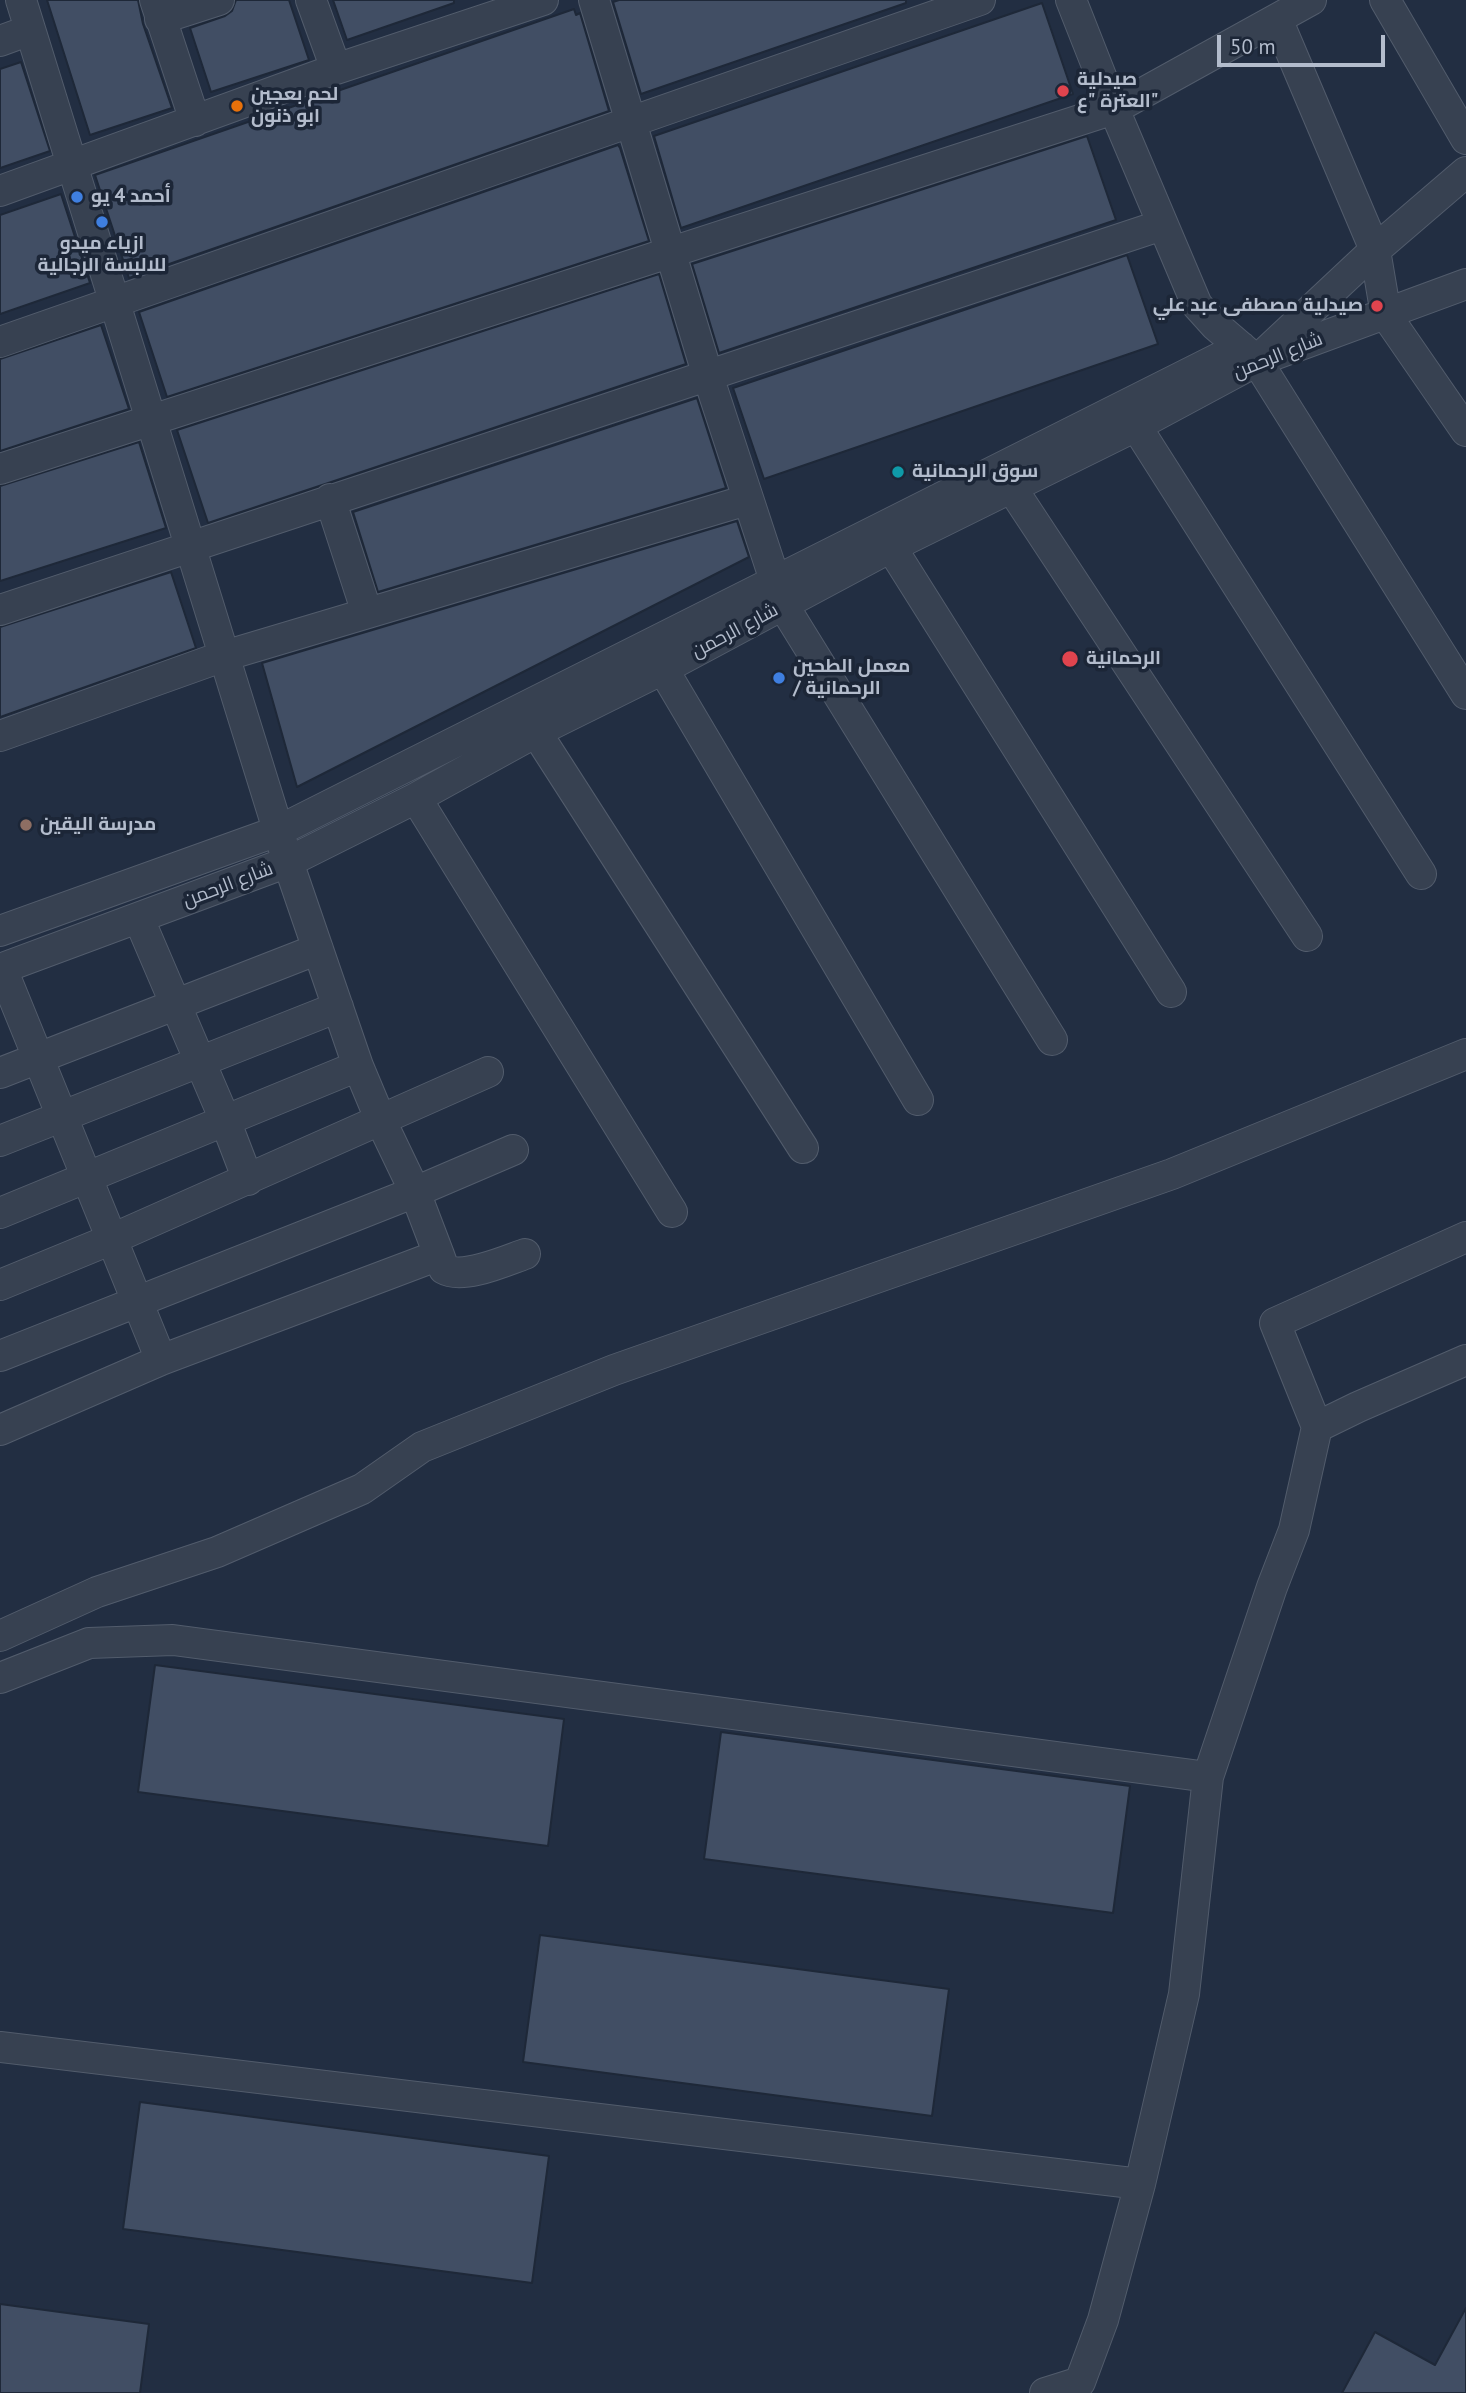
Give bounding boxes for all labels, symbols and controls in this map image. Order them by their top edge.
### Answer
scale bar [1221,21,1389,65]
text: 50 m [1230,33,1276,60]
place label: صيدلية العترة "ع" [1077,69,1158,113]
marker: صيدلية العترة "ع" [1055,83,1071,99]
place label: لحم بعجين ابو ذنون [251,84,338,128]
marker: لحم بعجين ابو ذنون [229,98,245,114]
place label: أحمد 4 يو [91,186,171,208]
marker: أحمد 4 يو [69,189,85,205]
marker: ازياء ميدو للالبسة الرجالية [94,214,110,230]
place label: ازياء ميدو للالبسة الرجالية [38,233,166,277]
place label: صيدلية مصطفى عبد علي [1153,295,1363,317]
marker: صيدلية مصطفى عبد علي [1369,298,1385,314]
street label: شارع الرحمن [1230,328,1326,384]
place label: سوق الرحمانية [912,461,1038,483]
marker: سوق الرحمانية [890,464,906,480]
street label: شارع الرحمن [688,599,782,663]
place label: الرحمانية [1086,648,1161,670]
marker: الرحمانية [1060,649,1080,669]
place label: معمل الطحين / الرحمانية [793,656,910,700]
marker: معمل الطحين / الرحمانية [771,670,787,686]
place label: مدرسة اليقين [40,814,156,836]
marker: مدرسة اليقين [18,817,34,833]
street label: شارع الرحمن [180,857,276,913]

